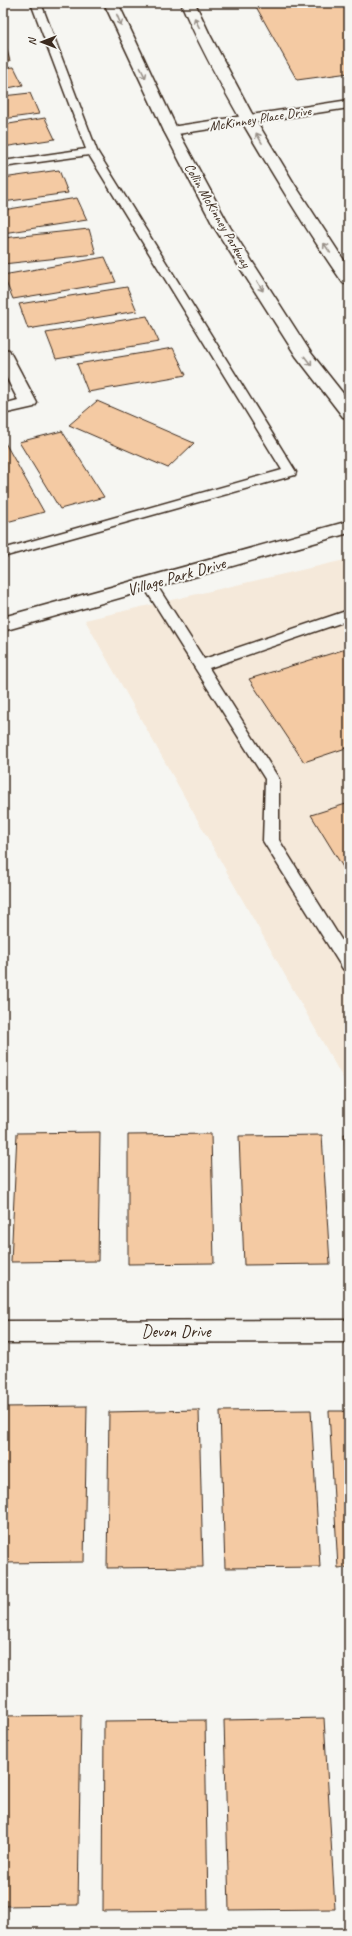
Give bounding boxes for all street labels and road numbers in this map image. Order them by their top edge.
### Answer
street label: McKinney Place Drive [208,102,314,135]
street label: Collin McKinney Parkway [181,160,255,272]
street label: Village Park Drive [125,552,229,601]
street label: Devon Drive [141,1321,212,1342]

